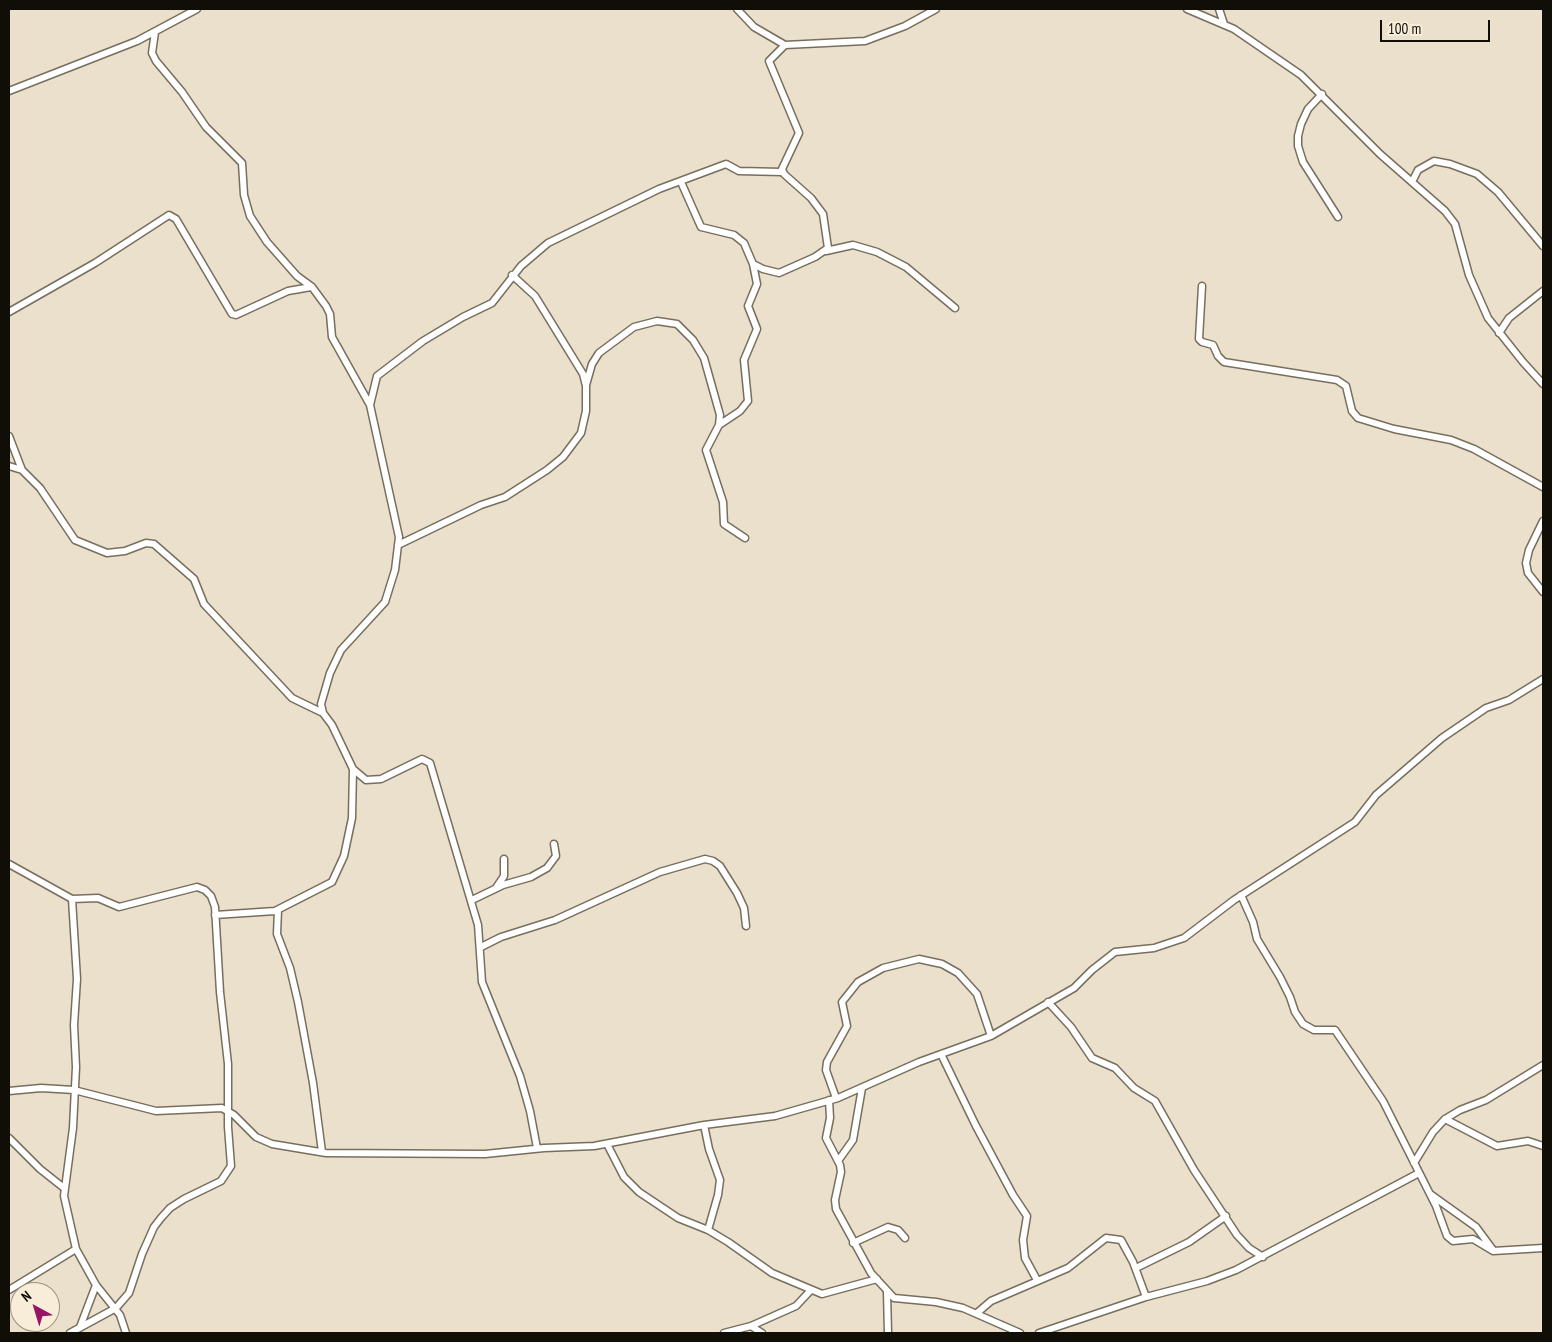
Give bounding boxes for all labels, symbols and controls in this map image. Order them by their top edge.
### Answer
scale bar [1382,10,1492,42]
text: 100 m [1388,19,1421,38]
north arrow [10,1282,60,1332]
text: N [18,1287,35,1305]

